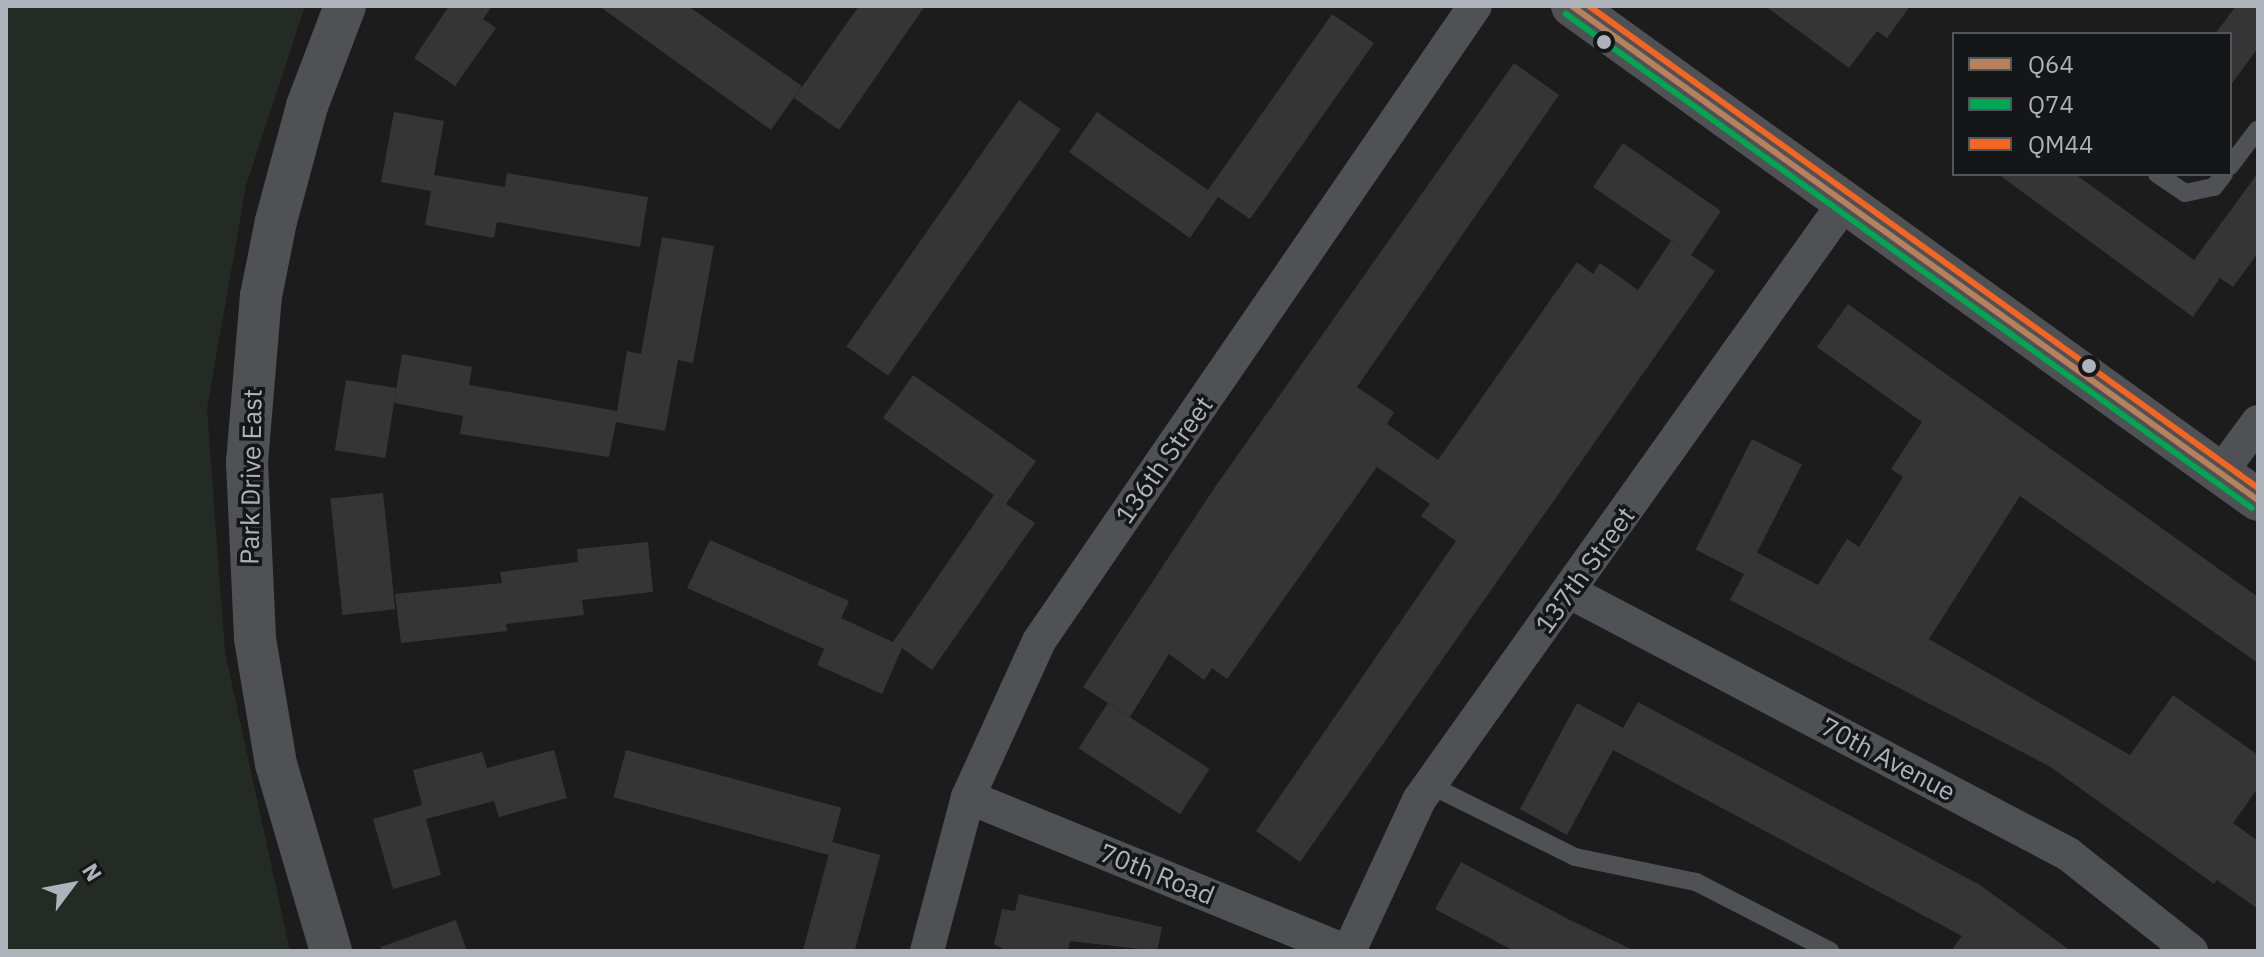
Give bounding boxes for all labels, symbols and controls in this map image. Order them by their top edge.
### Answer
legend [1952,32,2232,176]
unlabelled marker [1596,34,1612,50]
text: Q64 [2028,48,2074,80]
text: Q74 [2028,88,2074,120]
text: QM44 [2028,128,2093,160]
unlabelled marker [2081,358,2097,374]
street label: Park Drive East [234,389,268,565]
street label: 136th Street [1109,390,1219,530]
street label: 137th Street [1529,501,1641,639]
street label: 70th Avenue [1815,710,1961,808]
street label: 70th Road [1095,837,1219,911]
north arrow [32,845,112,925]
text: N [76,858,109,886]

